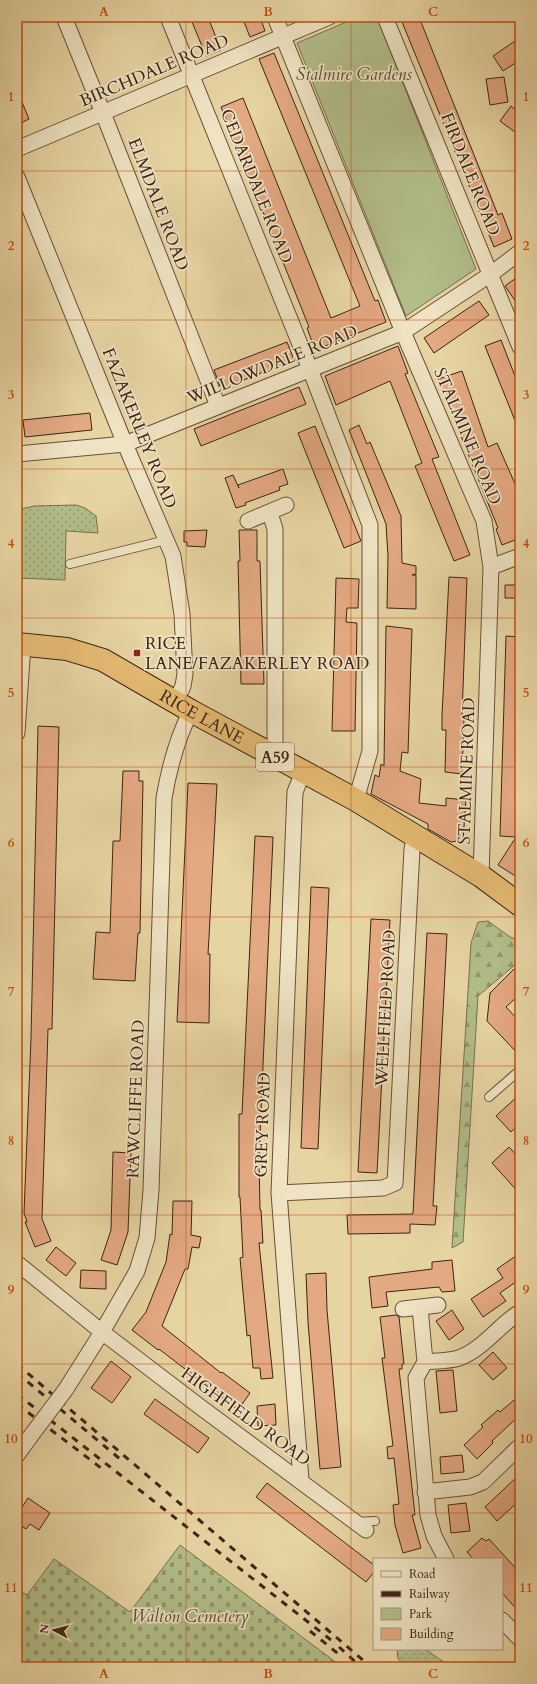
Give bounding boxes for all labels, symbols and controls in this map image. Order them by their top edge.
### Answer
text: A [99,3,109,21]
text: B [263,3,273,21]
text: C [428,3,438,21]
street label: BIRCHDALE ROAD [76,29,232,112]
park label: Stalmire Gardens [296,63,412,86]
text: 1 [8,88,14,106]
text: 1 [523,88,529,106]
street label: CEDARDALE ROAD [215,105,298,267]
street label: FIRDALE ROAD [435,109,506,239]
street label: ELMDALE ROAD [123,135,194,274]
text: 2 [8,237,15,255]
text: 2 [523,237,530,255]
street label: WILLOWDALE ROAD [182,320,361,410]
street label: FAZAKERLEY ROAD [97,344,182,512]
street label: STALMINE ROAD [428,364,507,509]
text: 3 [8,386,15,404]
text: 3 [523,386,530,404]
text: 4 [8,535,15,553]
text: 4 [523,535,530,553]
place label: RICE LANE/FAZAKERLEY ROAD [145,632,369,675]
marker: RICE LANE/FAZAKERLEY ROAD [132,648,142,658]
text: 5 [8,684,14,702]
street label: RICE LANE [155,684,248,750]
text: 5 [523,684,529,702]
street label: STALMINE ROAD [452,697,481,845]
road number: A59 [256,743,294,771]
text: 6 [8,834,15,852]
text: 6 [523,834,530,852]
street label: WELLFIELD ROAD [370,929,401,1088]
text: 7 [8,983,15,1001]
text: 7 [523,983,530,1001]
street label: RAWCLIFFE ROAD [121,1019,150,1179]
street label: GREY ROAD [249,1072,276,1178]
text: 8 [8,1132,14,1150]
text: 8 [523,1132,529,1150]
text: 9 [8,1281,15,1299]
text: 9 [523,1281,530,1299]
street label: HIGHFIELD ROAD [176,1362,315,1471]
text: 10 [4,1430,18,1448]
text: 10 [519,1430,533,1448]
legend [373,1558,503,1650]
text: Road [409,1566,436,1582]
text: 11 [4,1579,18,1597]
text: 11 [519,1579,533,1597]
text: Railway [409,1586,451,1602]
park label: Walton Cemetery [132,1605,249,1628]
text: Park [409,1606,433,1622]
north arrow [34,1610,74,1650]
text: N [37,1623,53,1634]
text: Building [409,1626,454,1642]
text: A [99,1665,109,1683]
text: B [263,1665,273,1683]
text: C [428,1665,438,1683]

